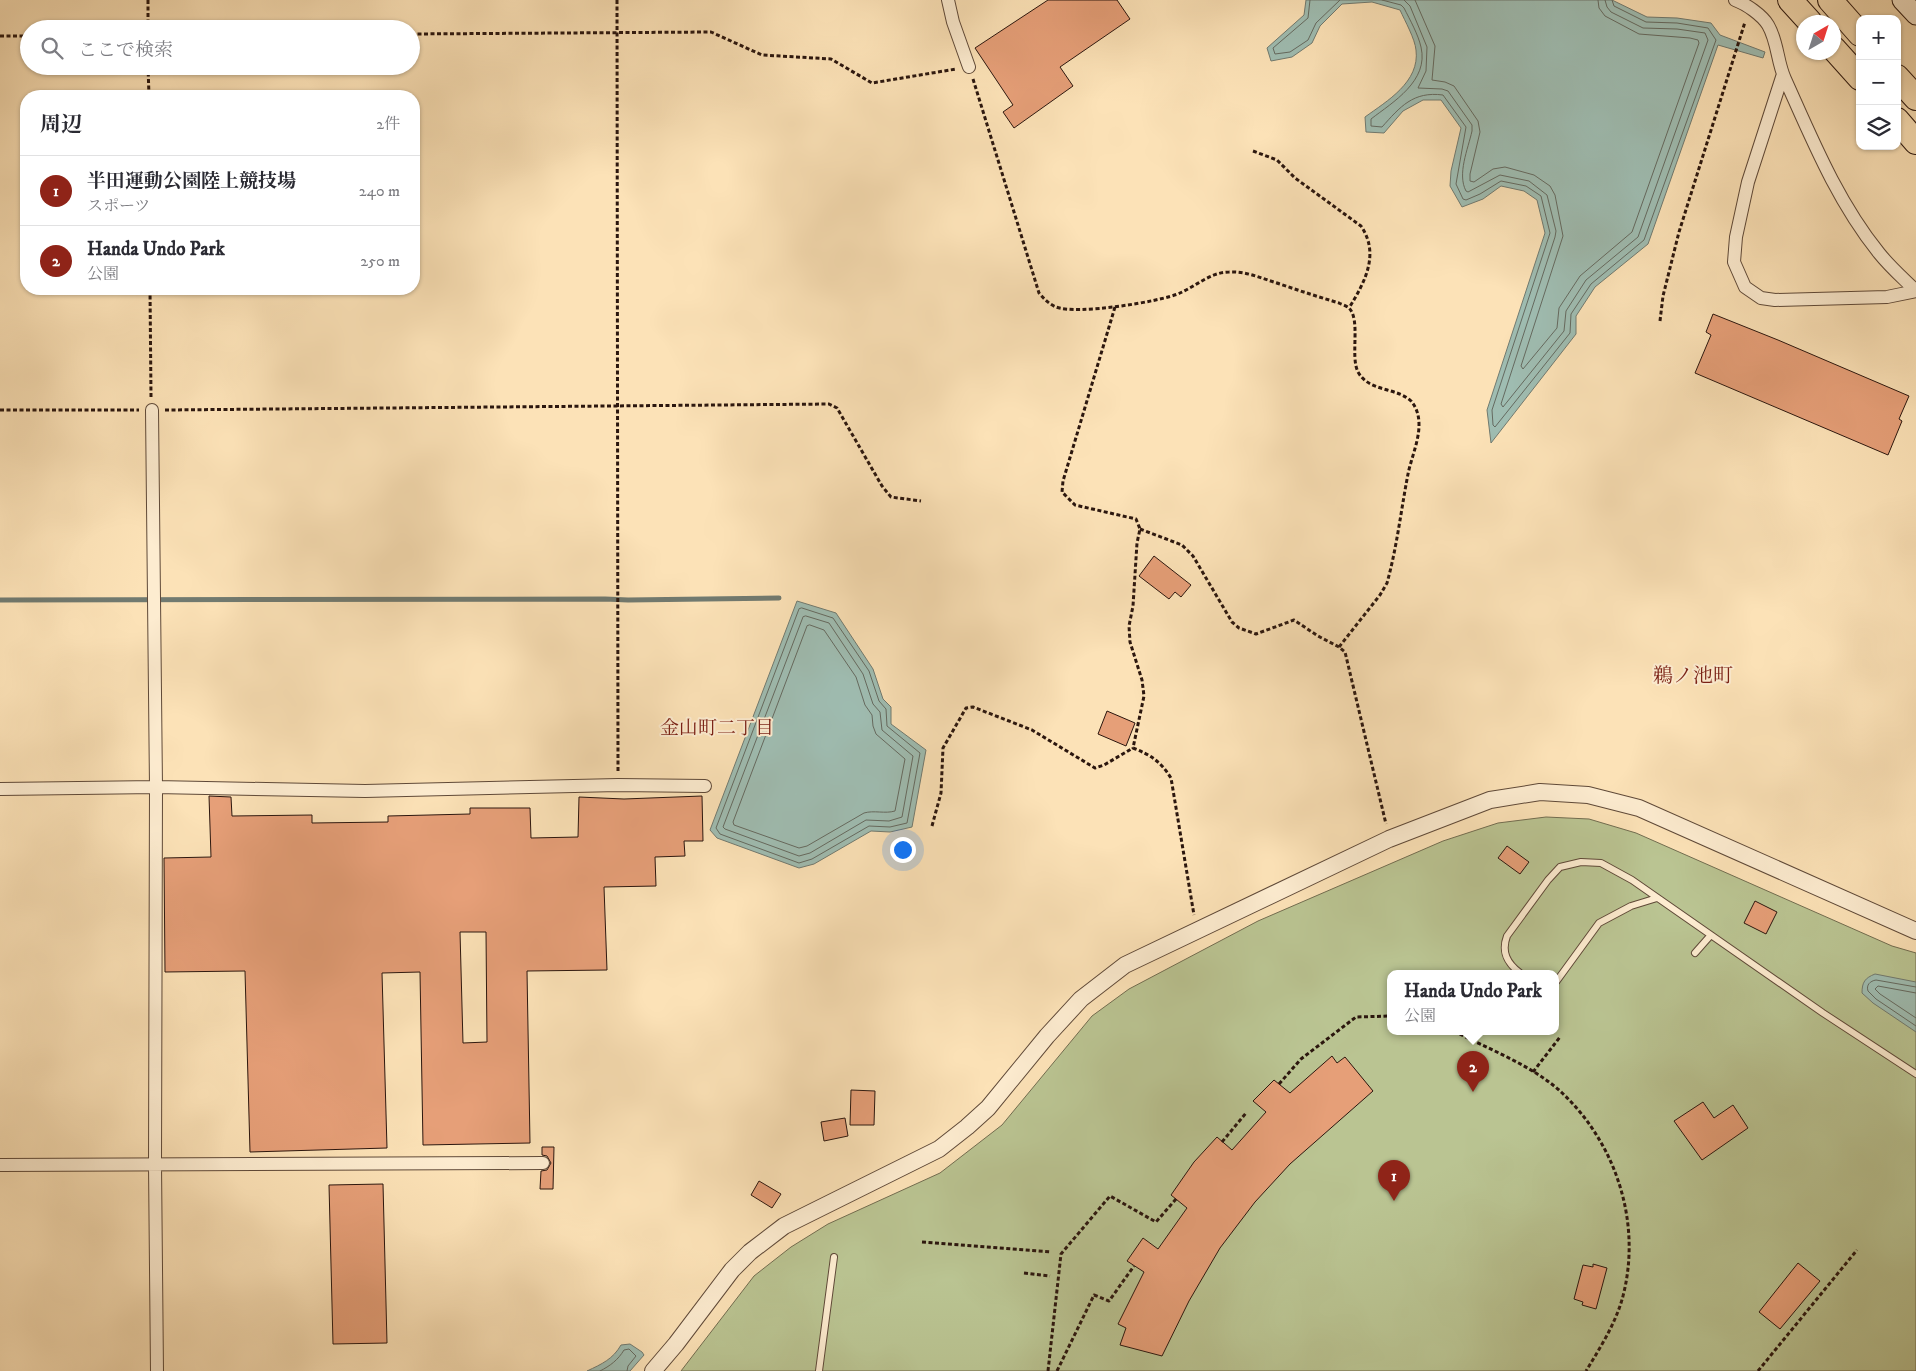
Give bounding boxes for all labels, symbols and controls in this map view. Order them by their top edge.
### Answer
north arrow [1796,15,1841,60]
map controls [1856,15,1901,150]
button: + [1856,15,1901,60]
search box [20,20,420,75]
icon: search [38,34,66,62]
text: ここで検索 [78,39,173,62]
button: − [1856,60,1901,105]
button: layers [1856,105,1901,150]
text: 周辺 [40,112,82,138]
text: 2件 [376,114,400,134]
text: 半田運動公園陸上競技場 [87,170,296,193]
text: 1 [53,181,59,201]
text: 240 m [359,181,400,201]
text: スポーツ [87,196,150,216]
text: Handa Undo Park [87,238,225,261]
text: 2 [52,251,60,271]
text: 250 m [360,251,400,271]
text: 公園 [87,264,119,284]
district label: 鵜ノ池町 [1653,664,1733,689]
district label: 金山町二丁目 [660,717,774,740]
your location [890,837,916,863]
popup [1387,970,1559,1035]
text: Handa Undo Park [1404,980,1542,1003]
text: 公園 [1404,1006,1436,1026]
pin: 2 [1457,1051,1489,1092]
pin: 1 [1378,1160,1410,1201]

